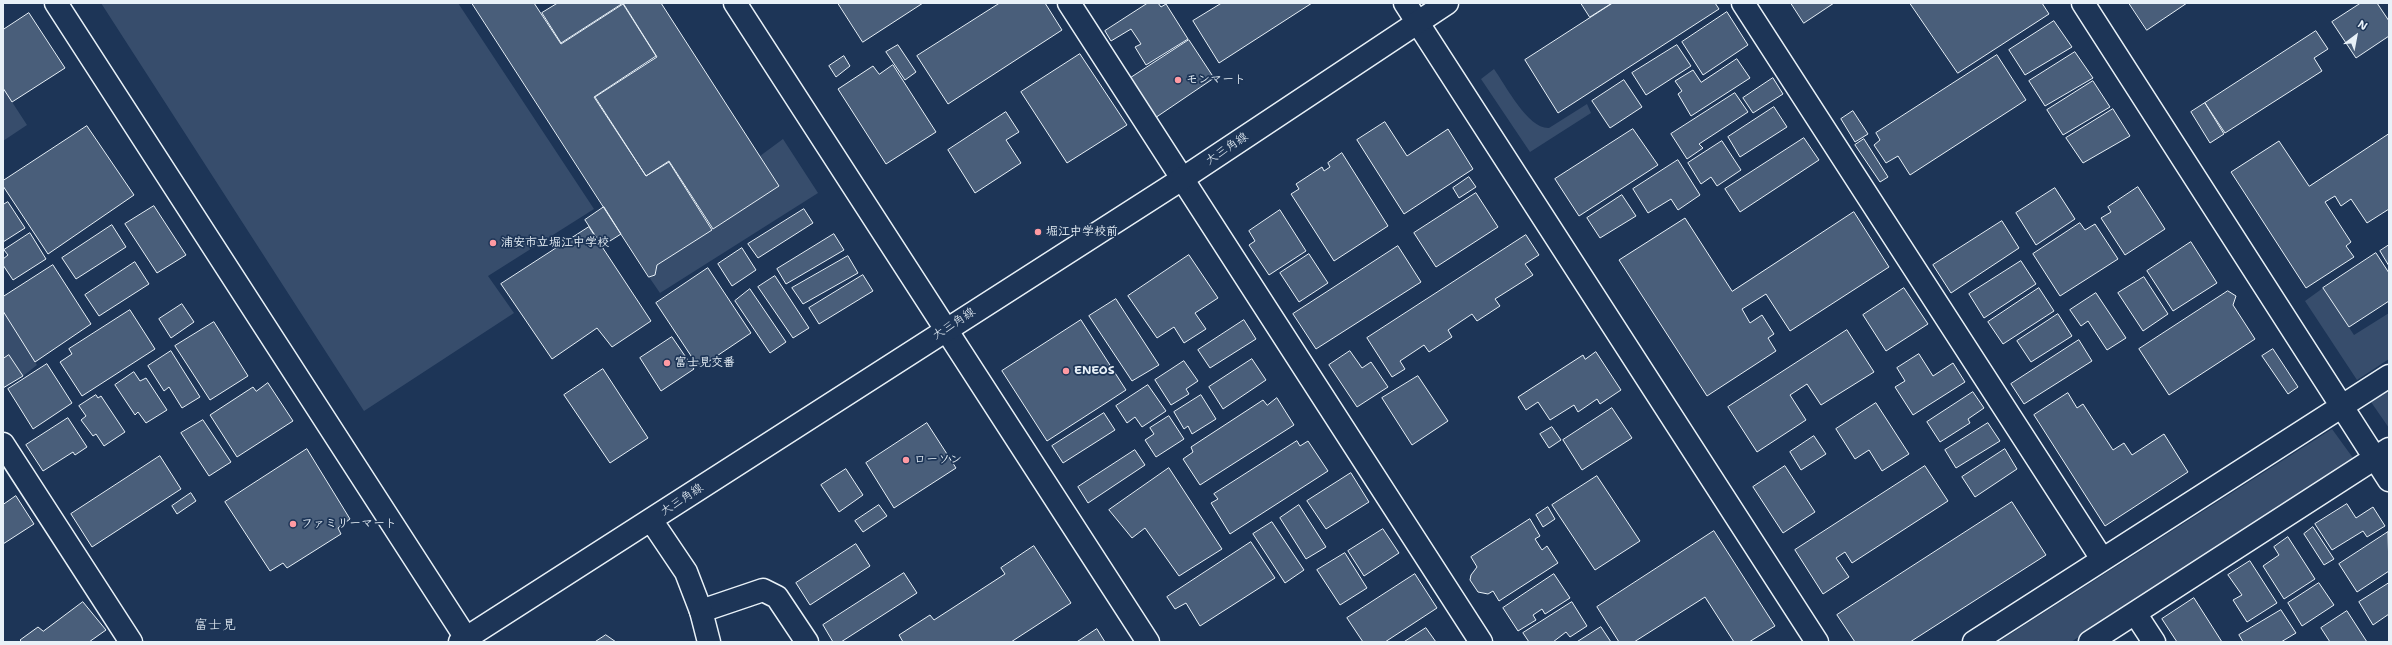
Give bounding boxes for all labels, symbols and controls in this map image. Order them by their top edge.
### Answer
north arrow [2336,16,2376,56]
text: N [2355,17,2370,34]
place label: モンマート [1186,73,1246,87]
marker: モンマート [1173,75,1183,85]
street label: 大三角線 [1203,130,1251,168]
place label: 堀江中学校前 [1046,225,1118,239]
marker: 堀江中学校前 [1033,227,1043,237]
place label: 浦安市立堀江中学校 [501,236,609,250]
marker: 浦安市立堀江中学校 [488,238,498,248]
street label: 大三角線 [930,305,978,343]
place label: 富士見交番 [675,356,735,370]
marker: 富士見交番 [662,358,672,368]
place label: ENEOS [1074,364,1115,378]
marker: ENEOS [1061,366,1071,376]
place label: ローソン [914,453,962,467]
marker: ローソン [901,455,911,465]
street label: 大三角線 [658,481,706,519]
place label: ファミリーマート [301,517,397,531]
marker: ファミリーマート [288,519,298,529]
district label: 富士見 [194,617,236,633]

